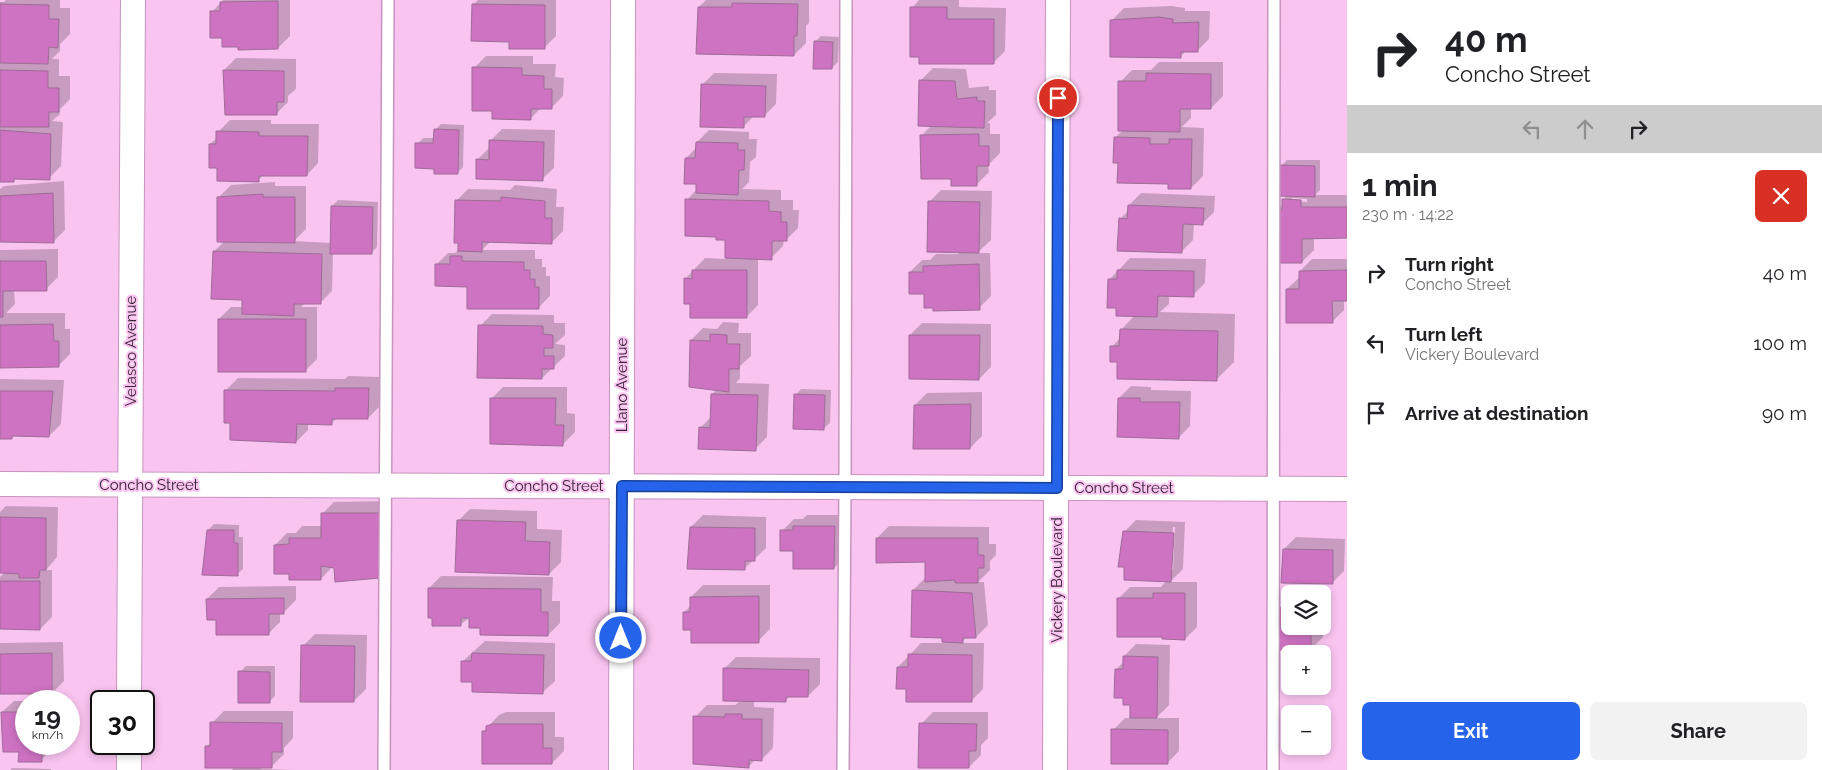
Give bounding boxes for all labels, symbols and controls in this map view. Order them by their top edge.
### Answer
text: 40 m [1445,19,1527,60]
icon: right [1362,20,1427,85]
text: Concho Street [1445,61,1591,87]
pin [1037,77,1079,119]
icon: arrive [1044,84,1072,112]
icon: left [1518,115,1546,143]
icon: ahead [1571,115,1599,143]
icon: right [1624,115,1652,143]
text: 1 min [1362,168,1438,203]
button: close [1755,170,1807,222]
text: 230 m · 14:22 [1362,205,1454,224]
text: Turn right [1405,253,1494,275]
icon: right [1362,259,1390,287]
text: 40 m [1763,262,1807,284]
text: Concho Street [1405,275,1511,294]
street label: Velasco Avenue [122,296,140,406]
text: Turn left [1405,323,1482,345]
icon: left [1362,329,1390,357]
text: 100 m [1753,332,1807,354]
street label: Llano Avenue [613,337,631,432]
text: Vickery Boulevard [1405,345,1539,364]
icon: arrive [1362,399,1390,427]
text: Arrive at destination [1405,402,1589,424]
text: 90 m [1762,402,1807,424]
street label: Concho Street [99,476,199,494]
street label: Concho Street [504,477,604,495]
street label: Concho Street [1074,479,1174,497]
street label: Vickery Boulevard [1048,517,1066,643]
map controls [1281,585,1331,755]
button: layers [1281,585,1331,635]
position arrow [594,611,646,663]
button: + [1281,645,1331,695]
speed limit sign: 30 [90,690,155,755]
text: 19 [34,701,61,731]
button: Exit [1362,702,1580,760]
button: Share [1590,702,1807,760]
button: − [1281,705,1331,755]
text: km/h [32,728,63,742]

